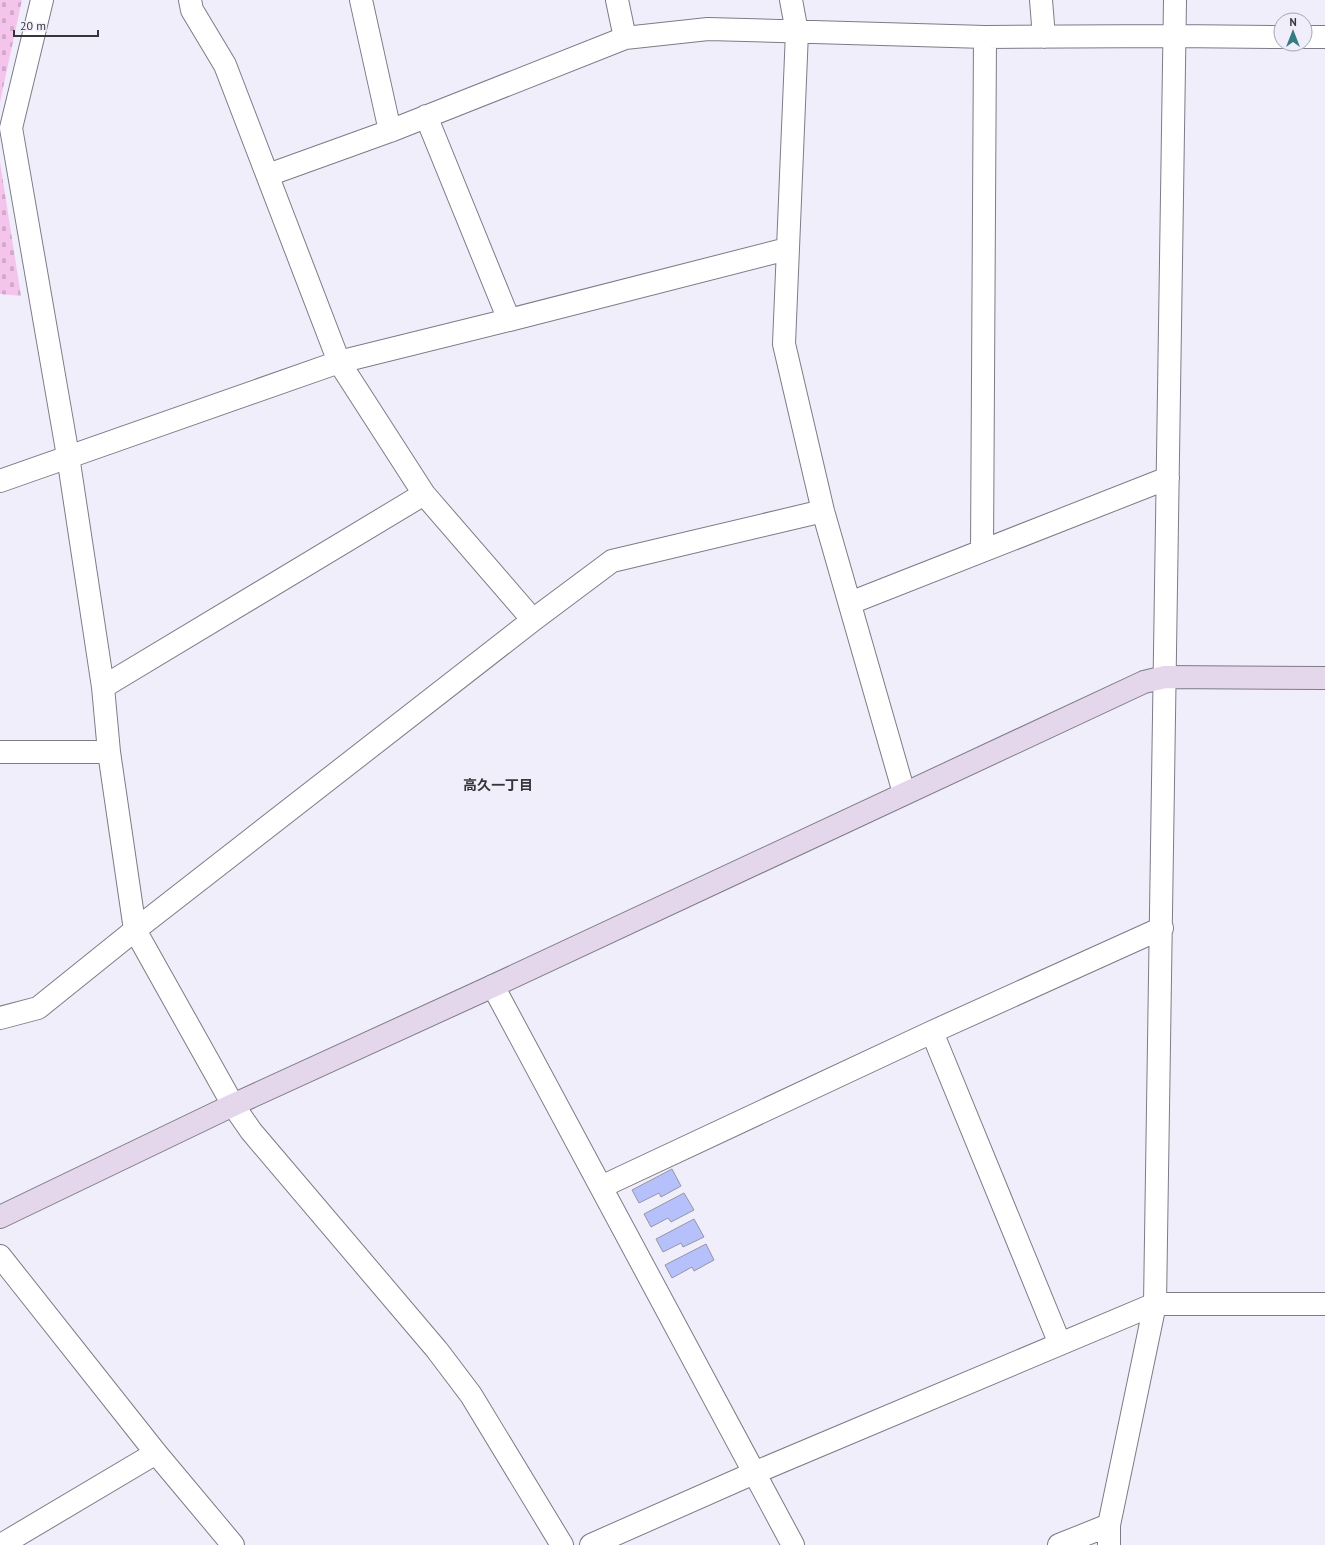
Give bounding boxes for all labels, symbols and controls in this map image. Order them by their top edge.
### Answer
scale bar [14,12,98,38]
north arrow [1273,12,1313,52]
text: N [1289,15,1297,29]
text: 20 m [20,18,46,33]
district label: 高久一丁目 [463,776,533,794]

